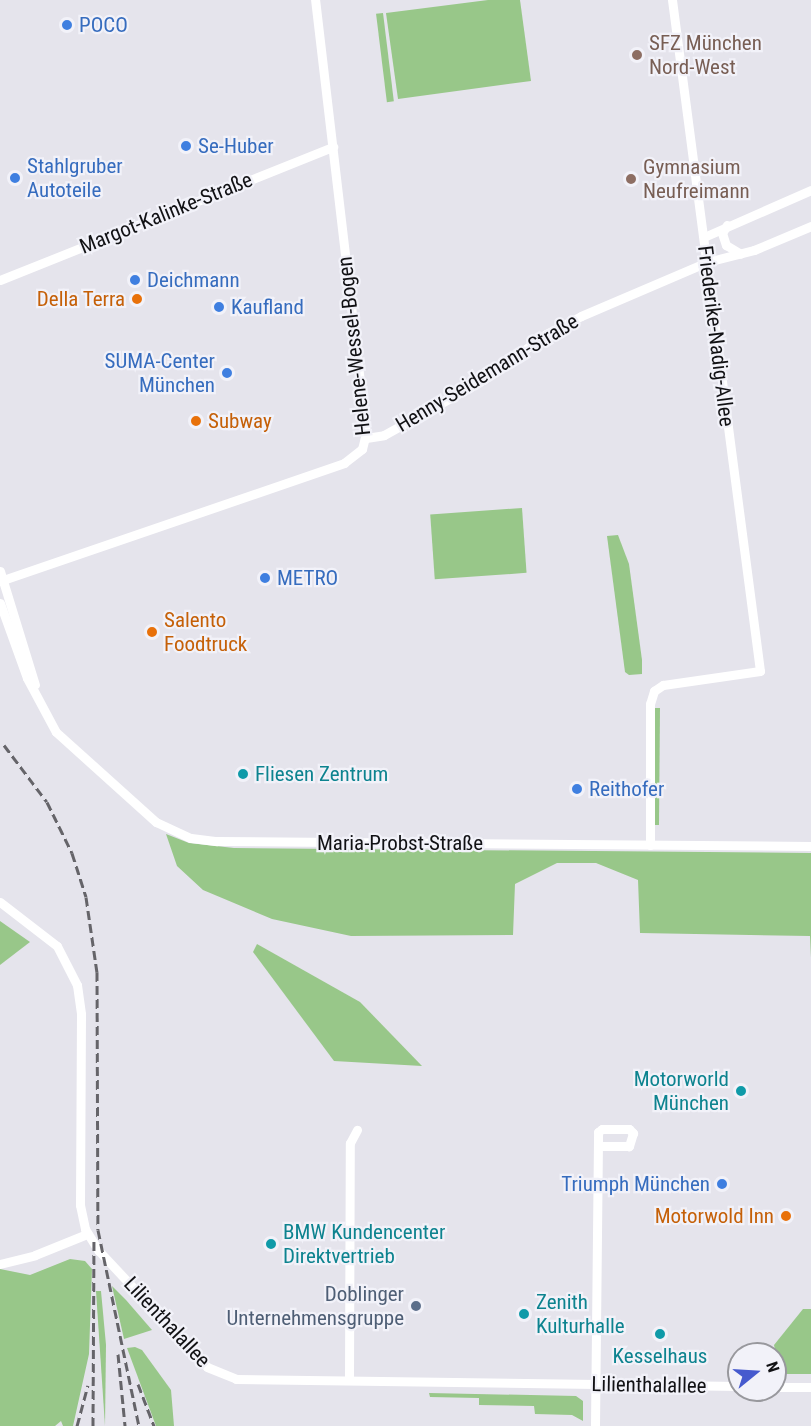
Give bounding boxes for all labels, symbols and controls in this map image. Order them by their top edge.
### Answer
place label: POCO [79,12,128,38]
marker: POCO [60,18,74,32]
place label: SFZ München Nord-West [649,30,762,80]
marker: SFZ München Nord-West [630,48,644,62]
place label: Se-Huber [198,133,274,159]
marker: Se-Huber [179,139,193,153]
place label: Stahlgruber Autoteile [27,153,123,203]
place label: Gymnasium Neufreimann [643,154,750,204]
street label: Margot-Kalinke-Straße [76,167,256,259]
marker: Stahlgruber Autoteile [8,171,22,185]
marker: Gymnasium Neufreimann [624,172,638,186]
street label: Friederike-Nadig-Allee [692,244,740,428]
street label: Helene-Wessel-Bogen [332,255,376,437]
place label: Deichmann [147,267,240,293]
marker: Deichmann [128,273,142,287]
place label: Della Terra [36,286,125,312]
marker: Della Terra [130,292,144,306]
place label: Kaufland [231,294,304,320]
marker: Kaufland [212,300,226,314]
street label: Henny-Seidemann-Straße [391,309,583,437]
place label: SUMA-Center München [105,348,215,398]
marker: SUMA-Center München [220,366,234,380]
place label: Subway [208,408,272,434]
marker: Subway [189,414,203,428]
place label: METRO [277,565,338,591]
marker: METRO [258,571,272,585]
place label: Salento Foodtruck [164,607,247,657]
marker: Salento Foodtruck [145,625,159,639]
place label: Fliesen Zentrum [255,761,388,787]
marker: Fliesen Zentrum [236,767,250,781]
place label: Reithofer [589,776,664,802]
marker: Reithofer [570,782,584,796]
street label: Maria-Probst-Straße [317,830,483,856]
place label: Motorworld München [634,1066,729,1116]
marker: Motorworld München [734,1084,748,1098]
place label: Triumph München [561,1171,710,1197]
marker: Triumph München [715,1177,729,1191]
place label: Motorwold Inn [655,1203,774,1229]
marker: Motorwold Inn [779,1209,793,1223]
place label: BMW Kundencenter Direktvertrieb [283,1219,445,1269]
marker: BMW Kundencenter Direktvertrieb [264,1237,278,1251]
street label: Lilienthalallee [119,1271,215,1373]
place label: Doblinger Unternehmensgruppe [227,1281,404,1331]
place label: Zenith Kulturhalle [536,1289,625,1339]
marker: Doblinger Unternehmensgruppe [409,1299,423,1313]
marker: Zenith Kulturhalle [517,1307,531,1321]
marker: Kesselhaus [653,1327,667,1341]
north arrow [727,1342,787,1402]
place label: Kesselhaus [613,1343,707,1369]
text: N [762,1359,783,1374]
street label: Lilienthalallee [591,1371,707,1399]

